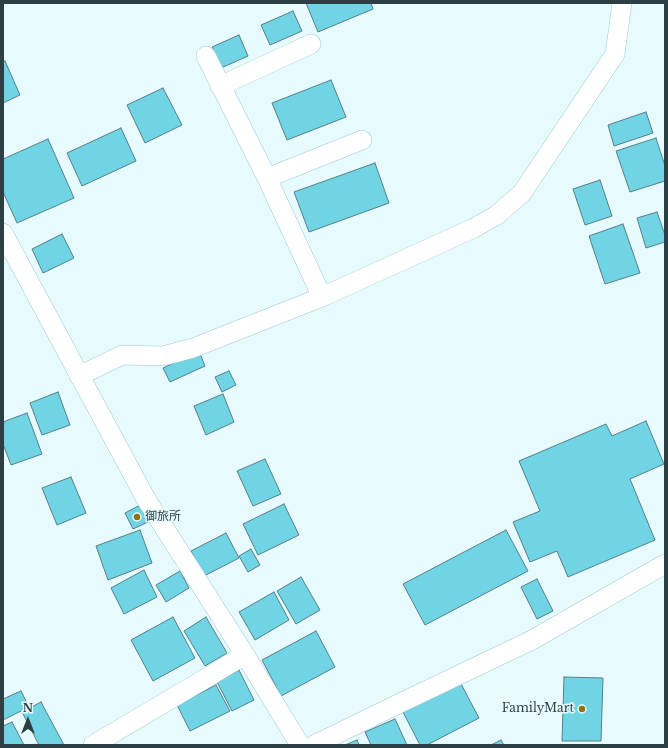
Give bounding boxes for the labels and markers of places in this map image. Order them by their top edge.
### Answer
place label: 御旅所 [145,510,181,524]
marker: 御旅所 [132,512,142,522]
place label: FamilyMart [502,702,574,716]
marker: FamilyMart [577,704,587,714]

